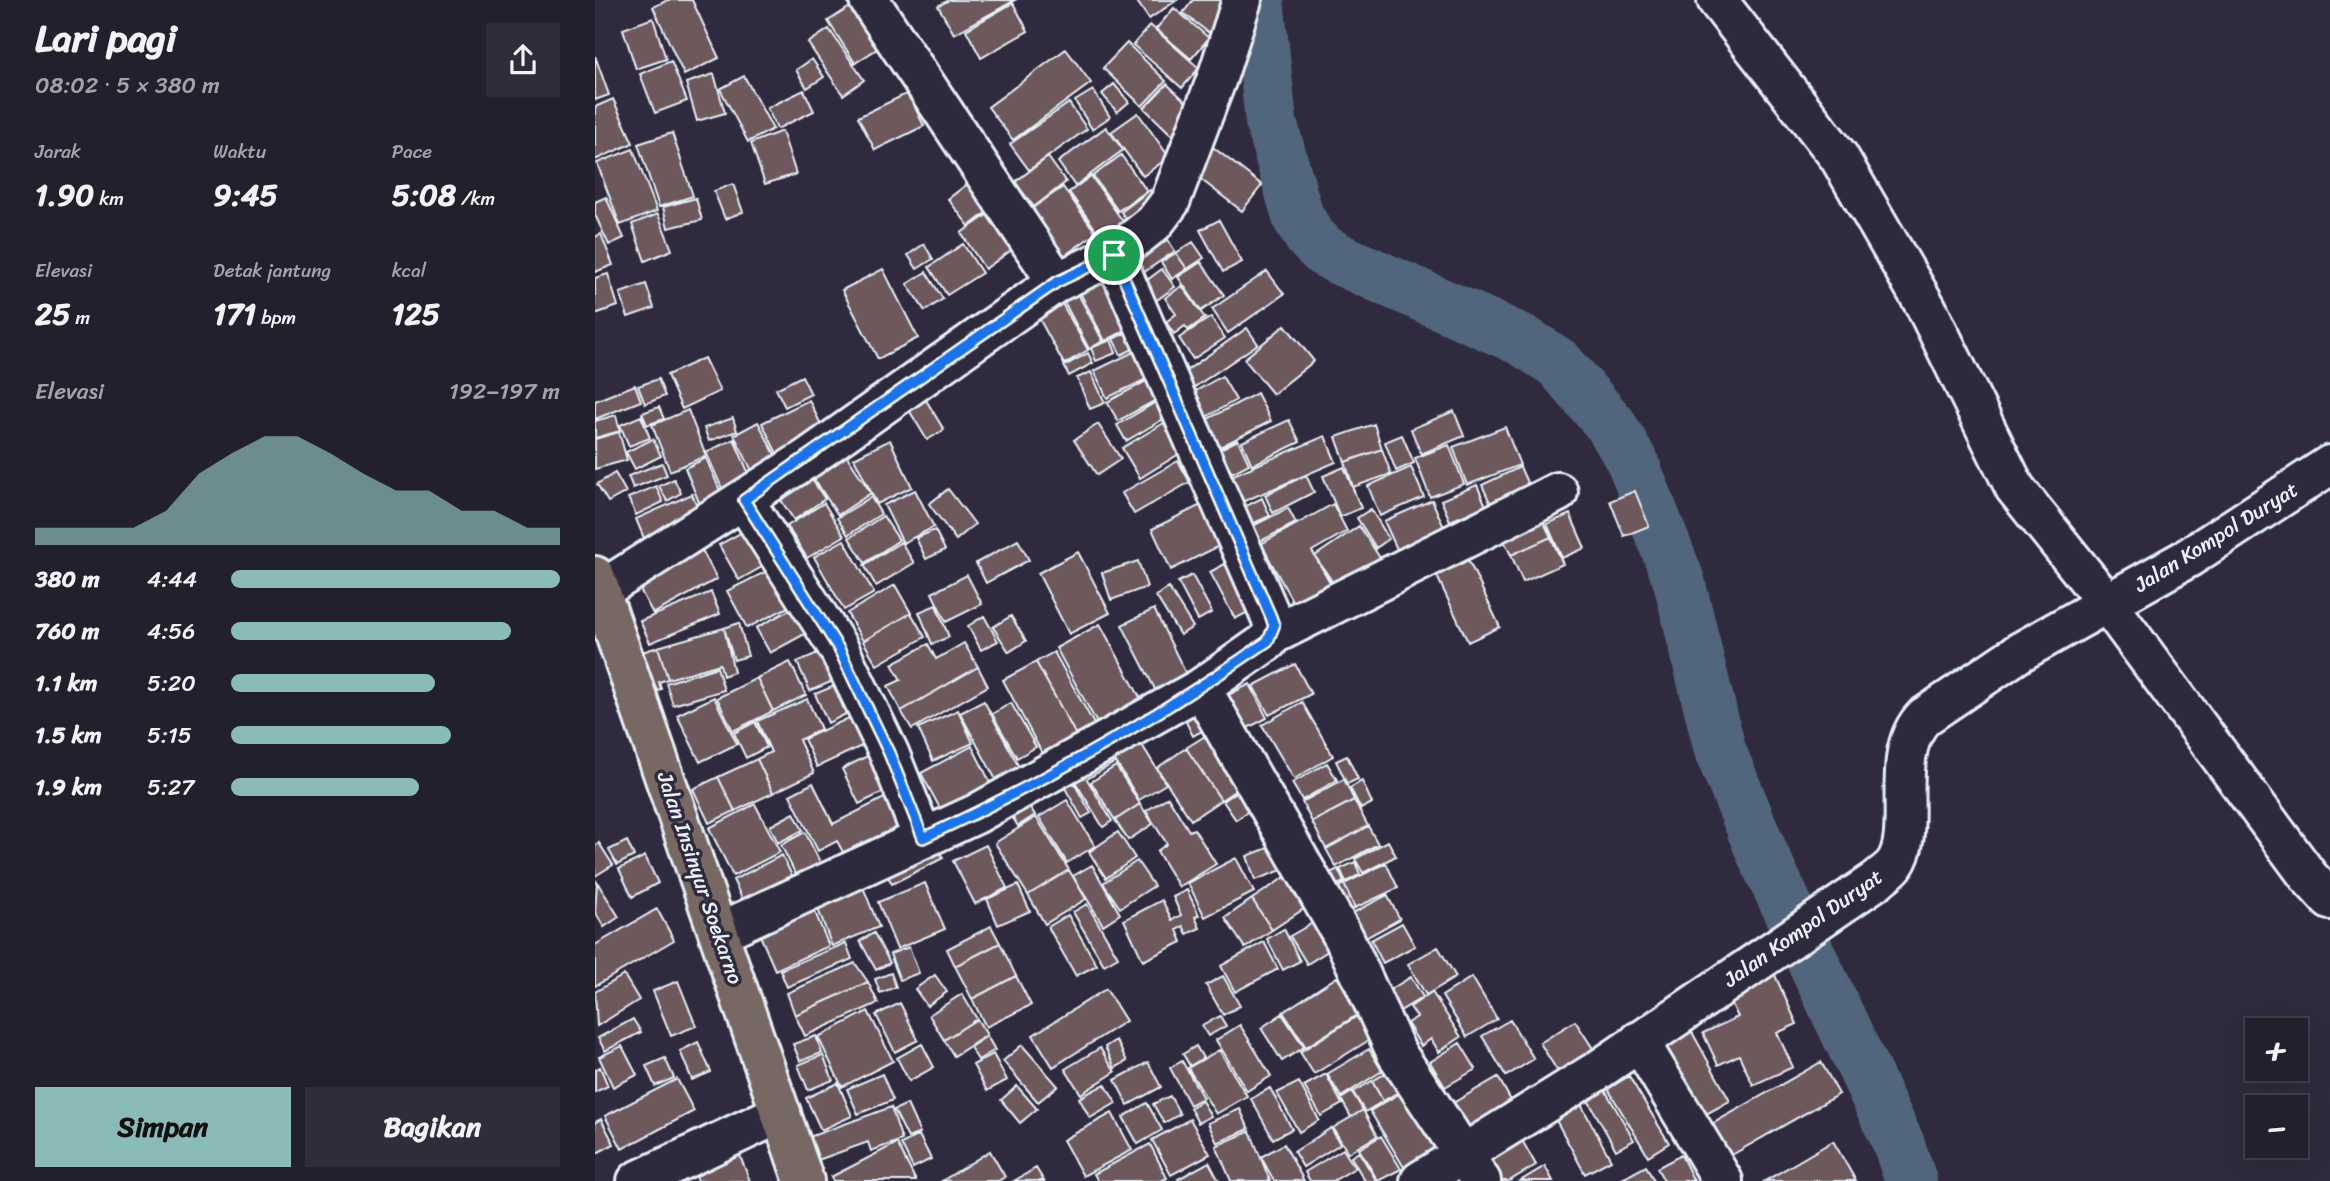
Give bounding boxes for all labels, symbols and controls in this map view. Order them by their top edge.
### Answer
text: Lari pagi [35,5,176,72]
button: share [486,23,560,97]
text: 08:02 · 5 × 380 m [35,65,220,106]
text: Jarak [35,135,81,168]
text: Waktu [213,135,266,168]
text: Pace [392,135,432,168]
text: 1.90 [35,168,94,222]
text: 9:45 [213,168,278,222]
text: 5:08 [392,168,456,222]
text: km [94,182,124,215]
text: /km [456,182,495,215]
pin [1084,225,1144,285]
icon: arrive [1095,236,1133,274]
text: Elevasi [35,254,92,287]
text: Detak jantung [213,254,331,287]
text: kcal [392,254,426,287]
text: 25 [35,287,71,341]
text: 171 [213,287,256,341]
text: 125 [392,287,440,341]
text: m [71,301,90,334]
text: bpm [256,301,296,334]
text: Elevasi [35,371,104,412]
text: 192–197 m [449,371,560,412]
street label: Jalan Kompol Duryat [2125,471,2306,603]
text: 380 m [35,559,100,600]
text: 4:44 [147,559,197,600]
text: 760 m [35,611,99,652]
text: 4:56 [147,611,195,652]
text: 1.1 km [35,663,98,704]
text: 5:20 [147,663,196,704]
text: 1.5 km [35,715,102,756]
text: 5:15 [147,715,192,756]
street label: Jalan Insinyur Soekarno [645,766,754,990]
text: 1.9 km [35,767,102,808]
text: 5:27 [147,767,194,808]
street label: Jalan Kompol Duryat [1714,859,1891,998]
map controls [2245,1018,2308,1158]
button: + [2245,1018,2308,1081]
button: Simpan [35,1087,291,1167]
button: Bagikan [305,1087,560,1167]
button: − [2245,1095,2308,1158]

